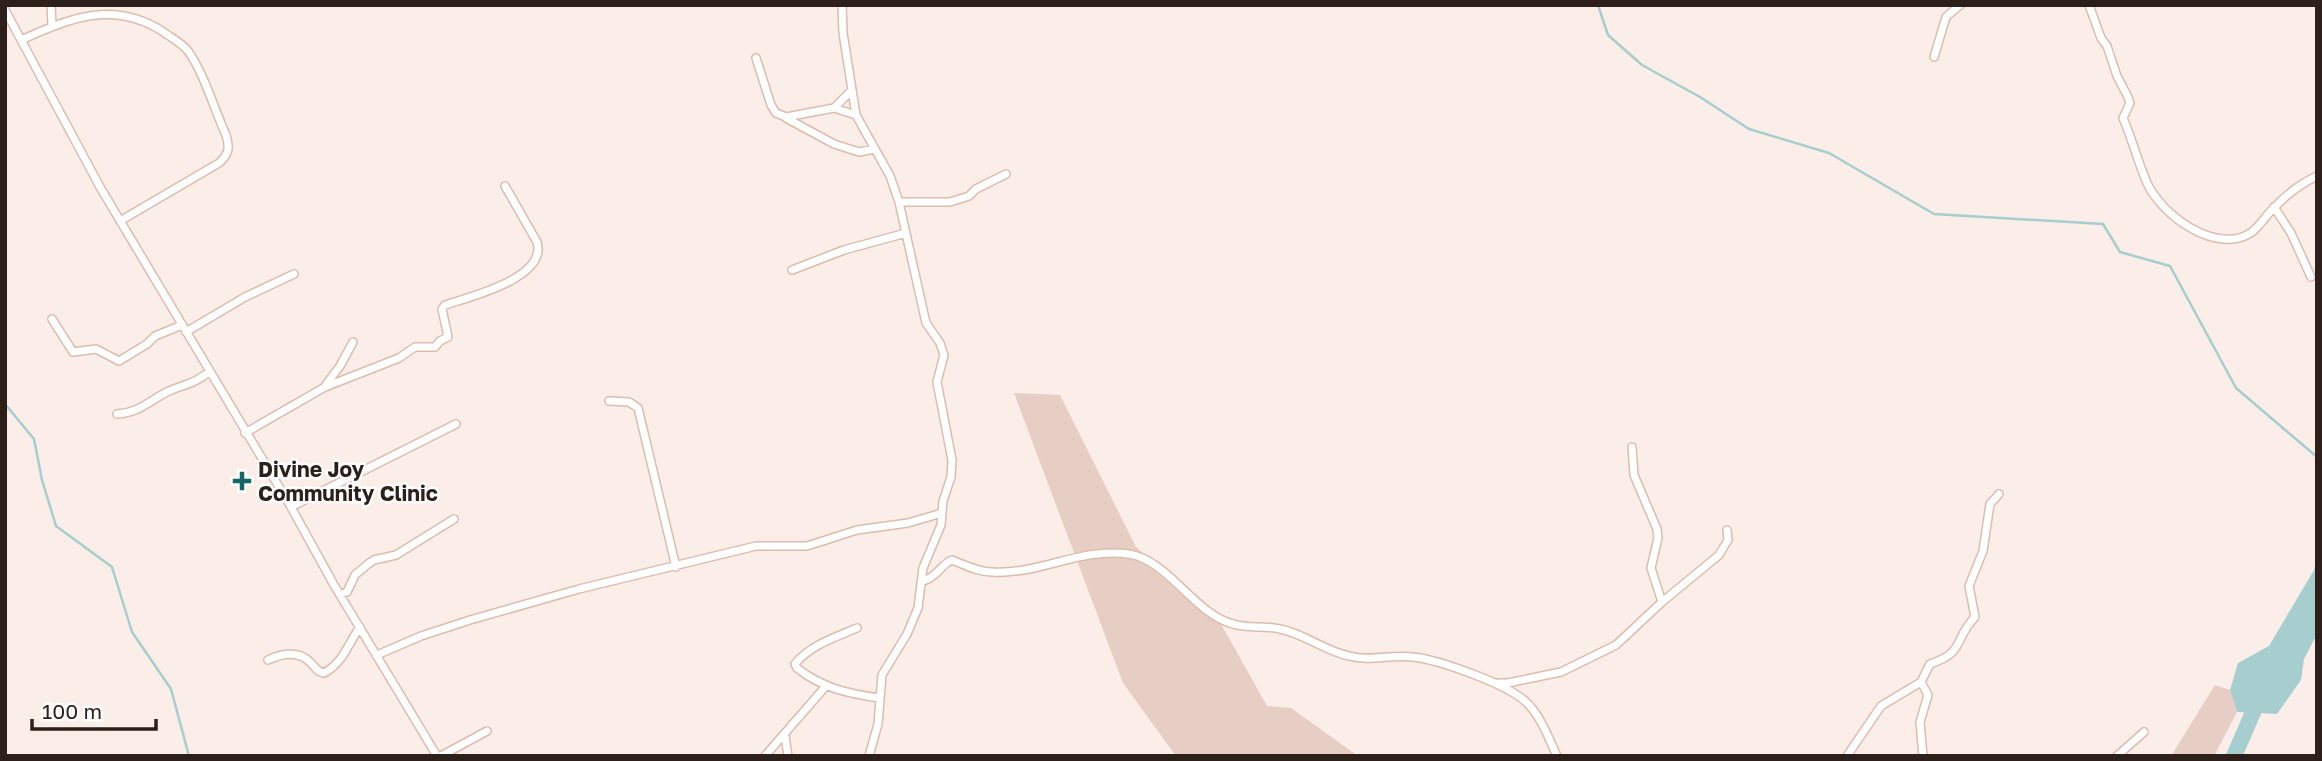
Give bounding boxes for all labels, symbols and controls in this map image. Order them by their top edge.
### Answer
place label: Divine Joy Community Clinic [258,456,438,506]
marker: Divine Joy Community Clinic [232,471,252,491]
scale bar [32,688,156,732]
text: 100 m [42,698,102,724]

